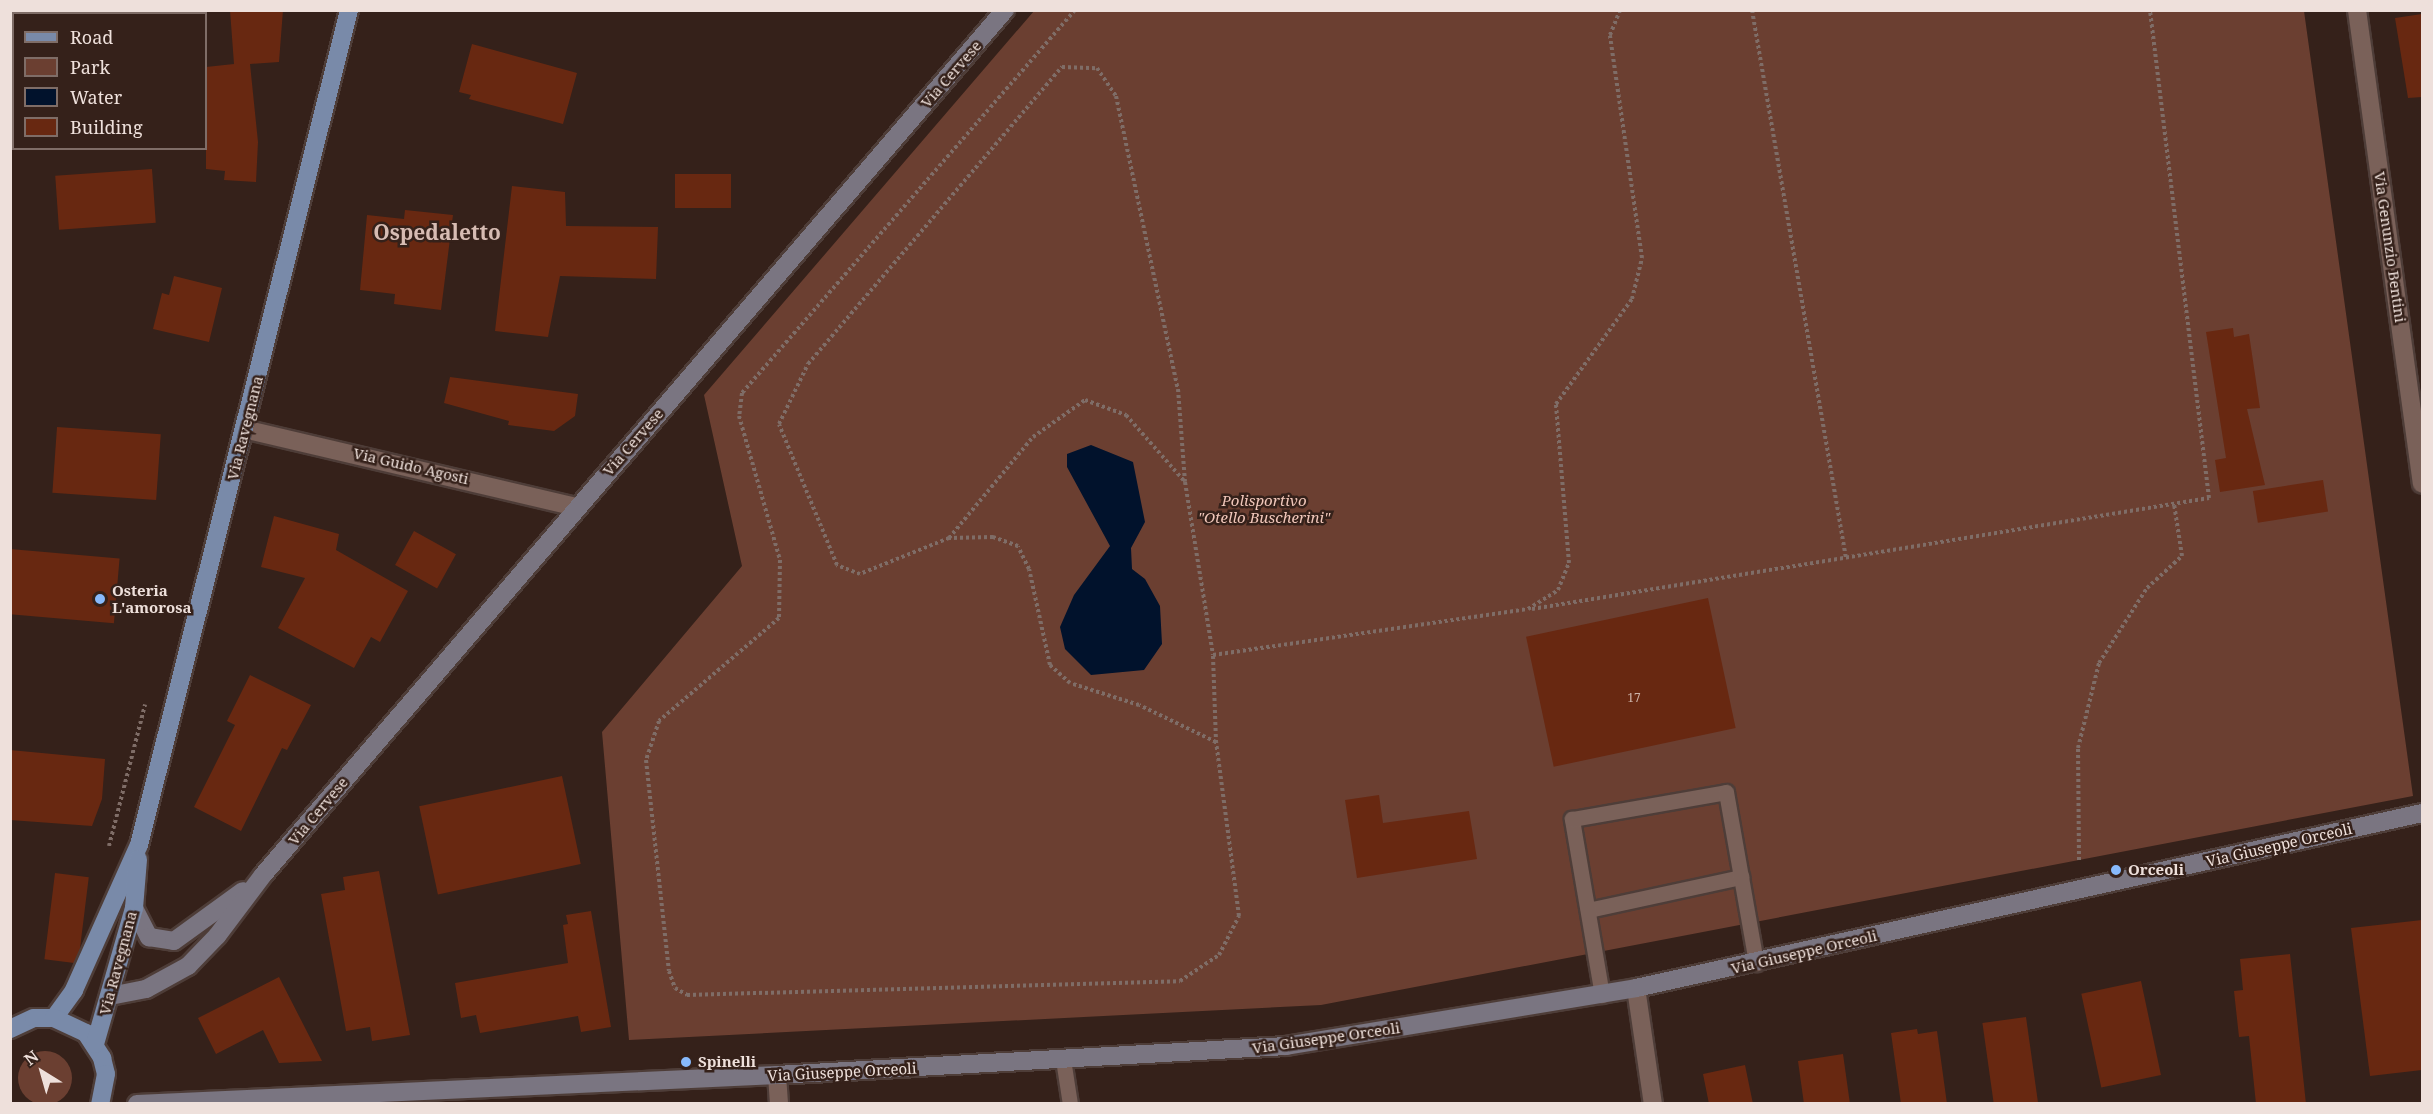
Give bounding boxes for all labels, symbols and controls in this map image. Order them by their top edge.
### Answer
legend [12,12,207,150]
text: Road [70,25,113,49]
street label: Via Cervese [917,37,985,111]
text: Park [70,55,110,79]
text: Water [70,85,122,109]
text: Building [70,115,143,139]
street label: Via Genunzio Bentini [2371,171,2409,323]
district label: Ospedaletto [373,219,501,245]
street label: Via Ravegnana [223,374,267,482]
street label: Via Cervese [599,405,667,479]
street label: Via Guido Agosti [352,444,470,488]
park label: Polisportivo "Otello Buscherini" [1198,491,1330,526]
place label: Osteria L'amorosa [112,581,192,616]
marker: Osteria L'amorosa [93,592,107,606]
house number: 17 [1627,691,1641,705]
street label: Via Cervese [284,773,352,849]
street label: Via Giuseppe Orceoli [2204,819,2354,871]
place label: Orceoli [2128,861,2184,879]
marker: Orceoli [2109,863,2123,877]
street label: Via Ravegnana [96,909,140,1017]
street label: Via Giuseppe Orceoli [1729,926,1879,978]
street label: Via Giuseppe Orceoli [1251,1019,1401,1057]
north arrow [12,1042,72,1102]
text: N [20,1045,43,1070]
place label: Spinelli [698,1053,756,1071]
marker: Spinelli [679,1055,693,1069]
street label: Via Giuseppe Orceoli [767,1059,917,1085]

